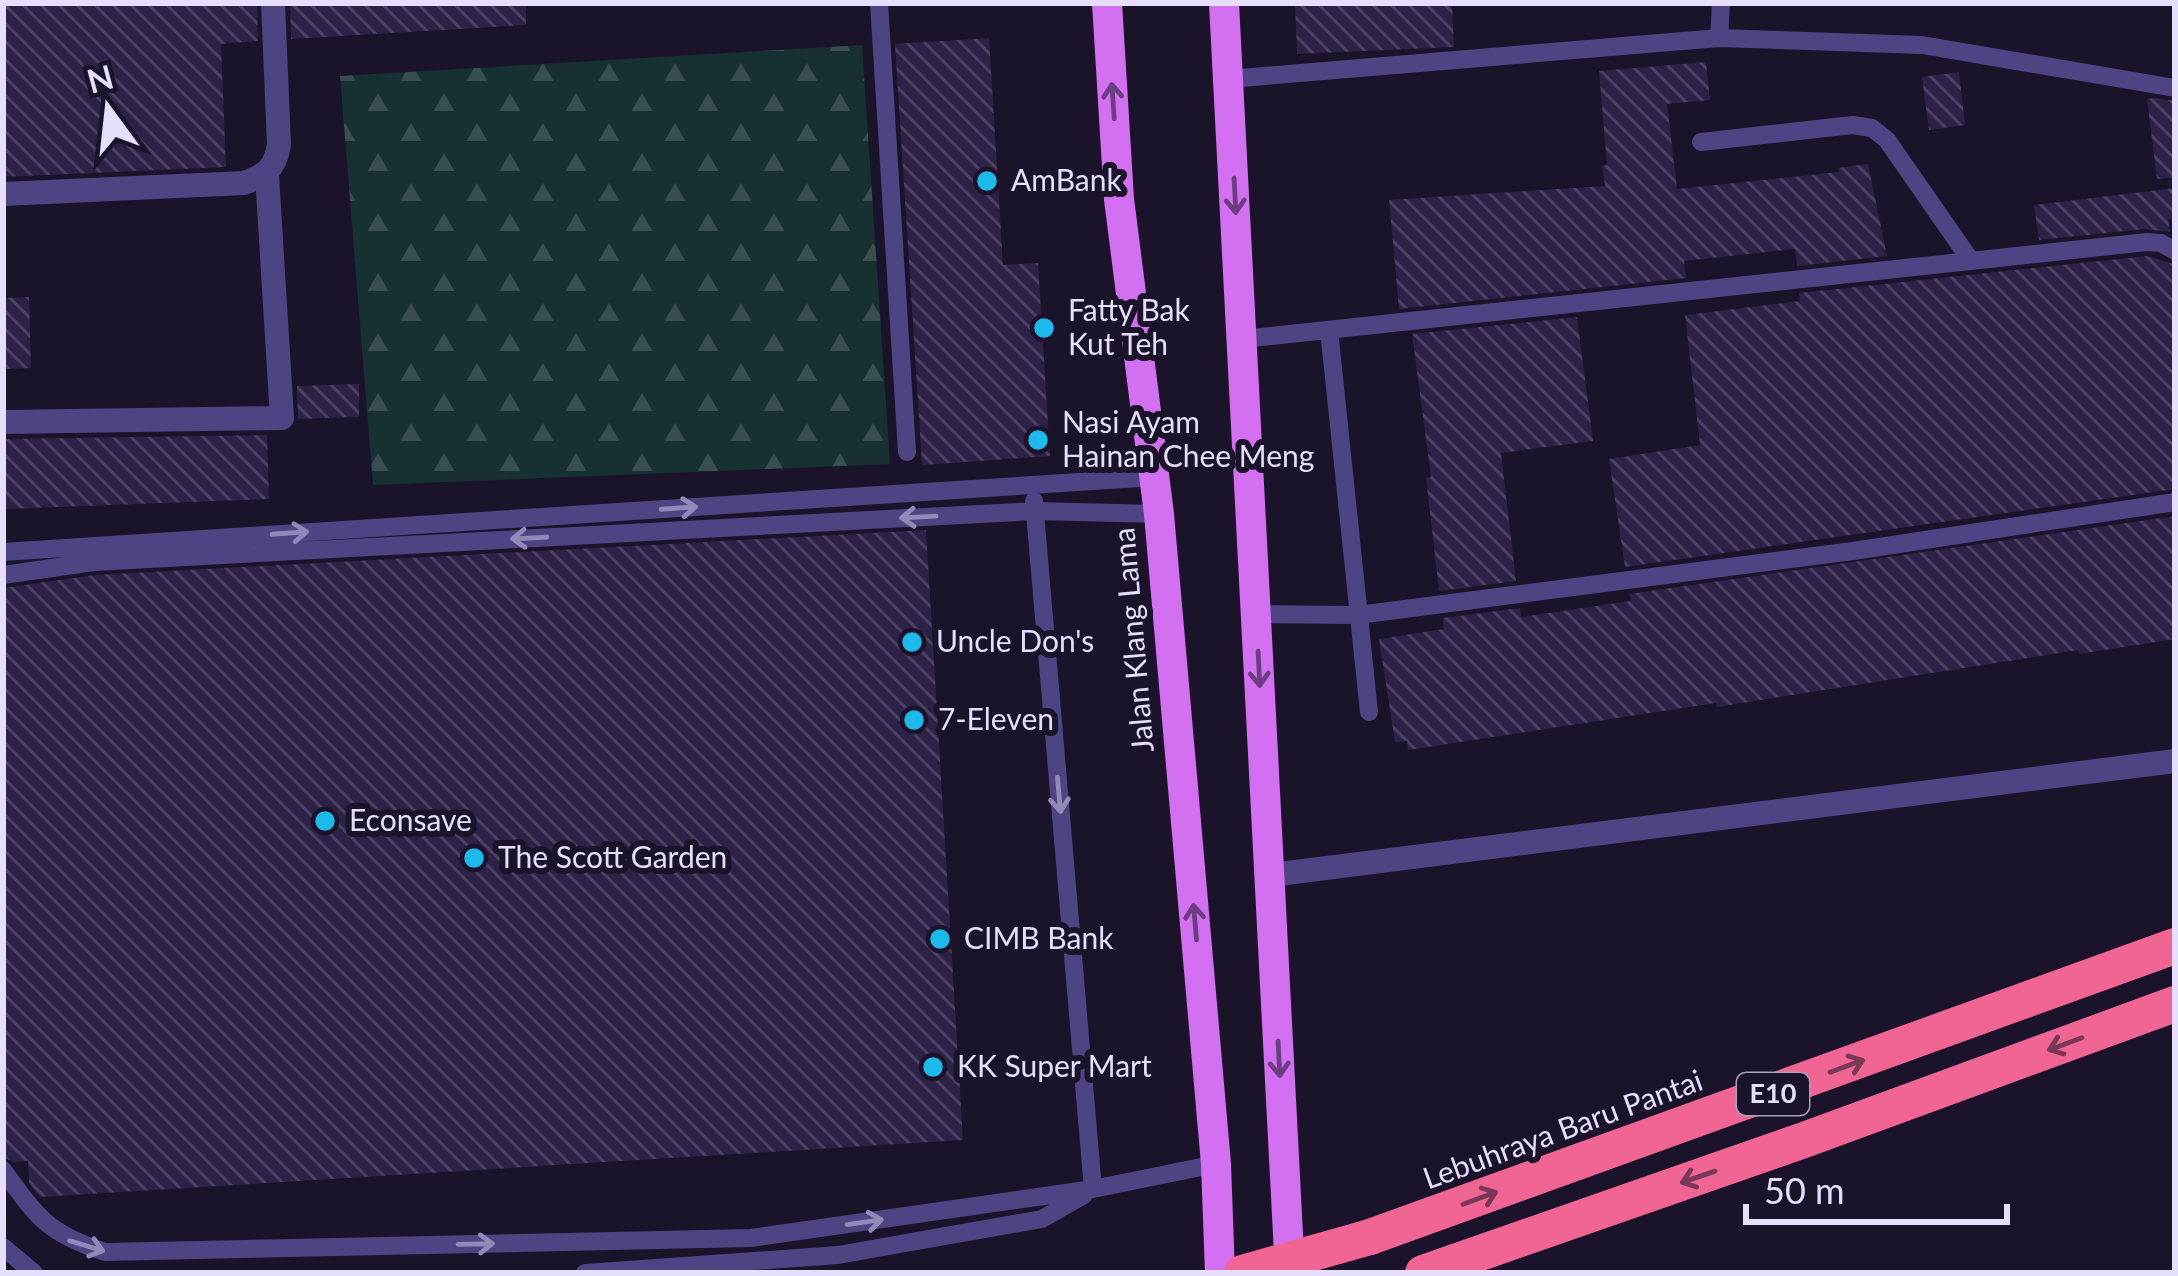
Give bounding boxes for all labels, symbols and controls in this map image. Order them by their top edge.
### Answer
north arrow [48,48,168,168]
text: N [83,55,117,101]
one-way arrow [1101,82,1124,121]
place label: AmBank [1011,161,1122,197]
marker: AmBank [974,168,1000,194]
one-way arrow [1224,176,1247,215]
place label: Fatty Bak Kut Teh [1068,291,1191,361]
marker: Fatty Bak Kut Teh [1031,315,1057,341]
place label: Nasi Ayam Hainan Chee Meng [1062,403,1314,473]
marker: Nasi Ayam Hainan Chee Meng [1025,427,1051,453]
one-way arrow [659,496,698,519]
one-way arrow [899,506,938,529]
one-way arrow [270,521,309,544]
street label: Jalan Klang Lama [1104,526,1160,754]
one-way arrow [510,527,549,550]
place label: Uncle Don's [936,622,1094,658]
marker: Uncle Don's [899,629,925,655]
one-way arrow [1248,649,1271,688]
place label: 7-Eleven [938,700,1054,736]
marker: 7-Eleven [901,707,927,733]
one-way arrow [1048,775,1071,814]
place label: Econsave [349,801,472,837]
marker: Econsave [312,808,338,834]
place label: The Scott Garden [498,838,727,874]
marker: The Scott Garden [461,845,487,871]
one-way arrow [1183,903,1206,942]
place label: CIMB Bank [964,919,1114,955]
marker: CIMB Bank [927,926,953,952]
one-way arrow [2047,1035,2084,1057]
one-way arrow [1268,1039,1291,1078]
place label: KK Super Mart [957,1047,1152,1083]
marker: KK Super Mart [920,1054,946,1080]
one-way arrow [1828,1054,1865,1076]
street label: Lebuhraya Baru Pantai [1418,1061,1707,1195]
road number: E10 [1737,1073,1809,1115]
scale bar [1746,1150,2007,1224]
one-way arrow [1681,1168,1718,1189]
text: 50 m [1764,1168,1845,1212]
one-way arrow [1461,1186,1498,1207]
one-way arrow [845,1210,884,1233]
one-way arrow [456,1233,495,1256]
one-way arrow [68,1236,106,1258]

